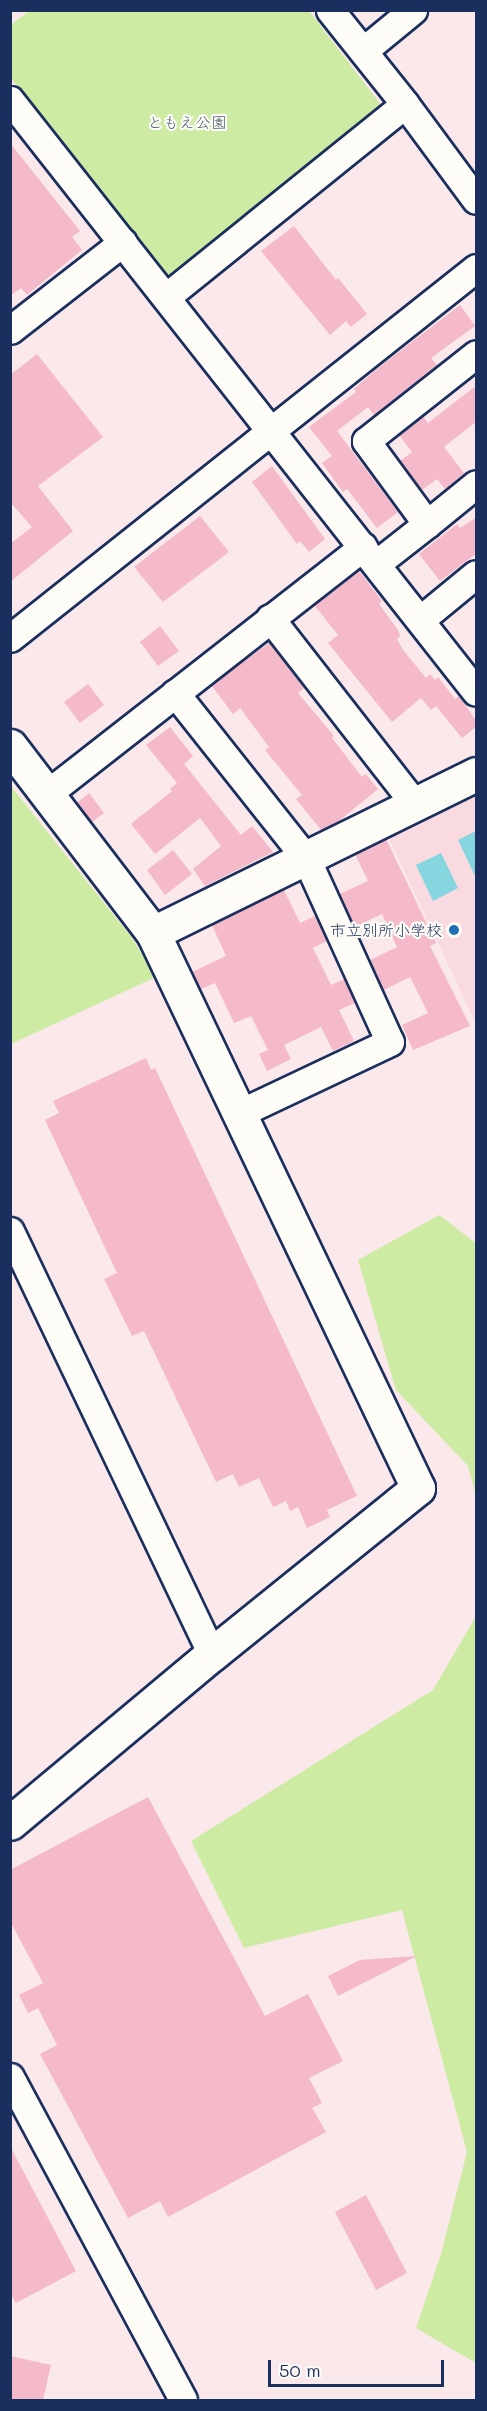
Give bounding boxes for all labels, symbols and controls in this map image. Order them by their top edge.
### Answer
park label: ともえ公園 [147,112,227,132]
place label: 市立別所小学校 [330,920,442,940]
marker: 市立別所小学校 [447,923,461,937]
scale bar [271,2348,446,2386]
text: 50 m [279,2358,321,2382]

